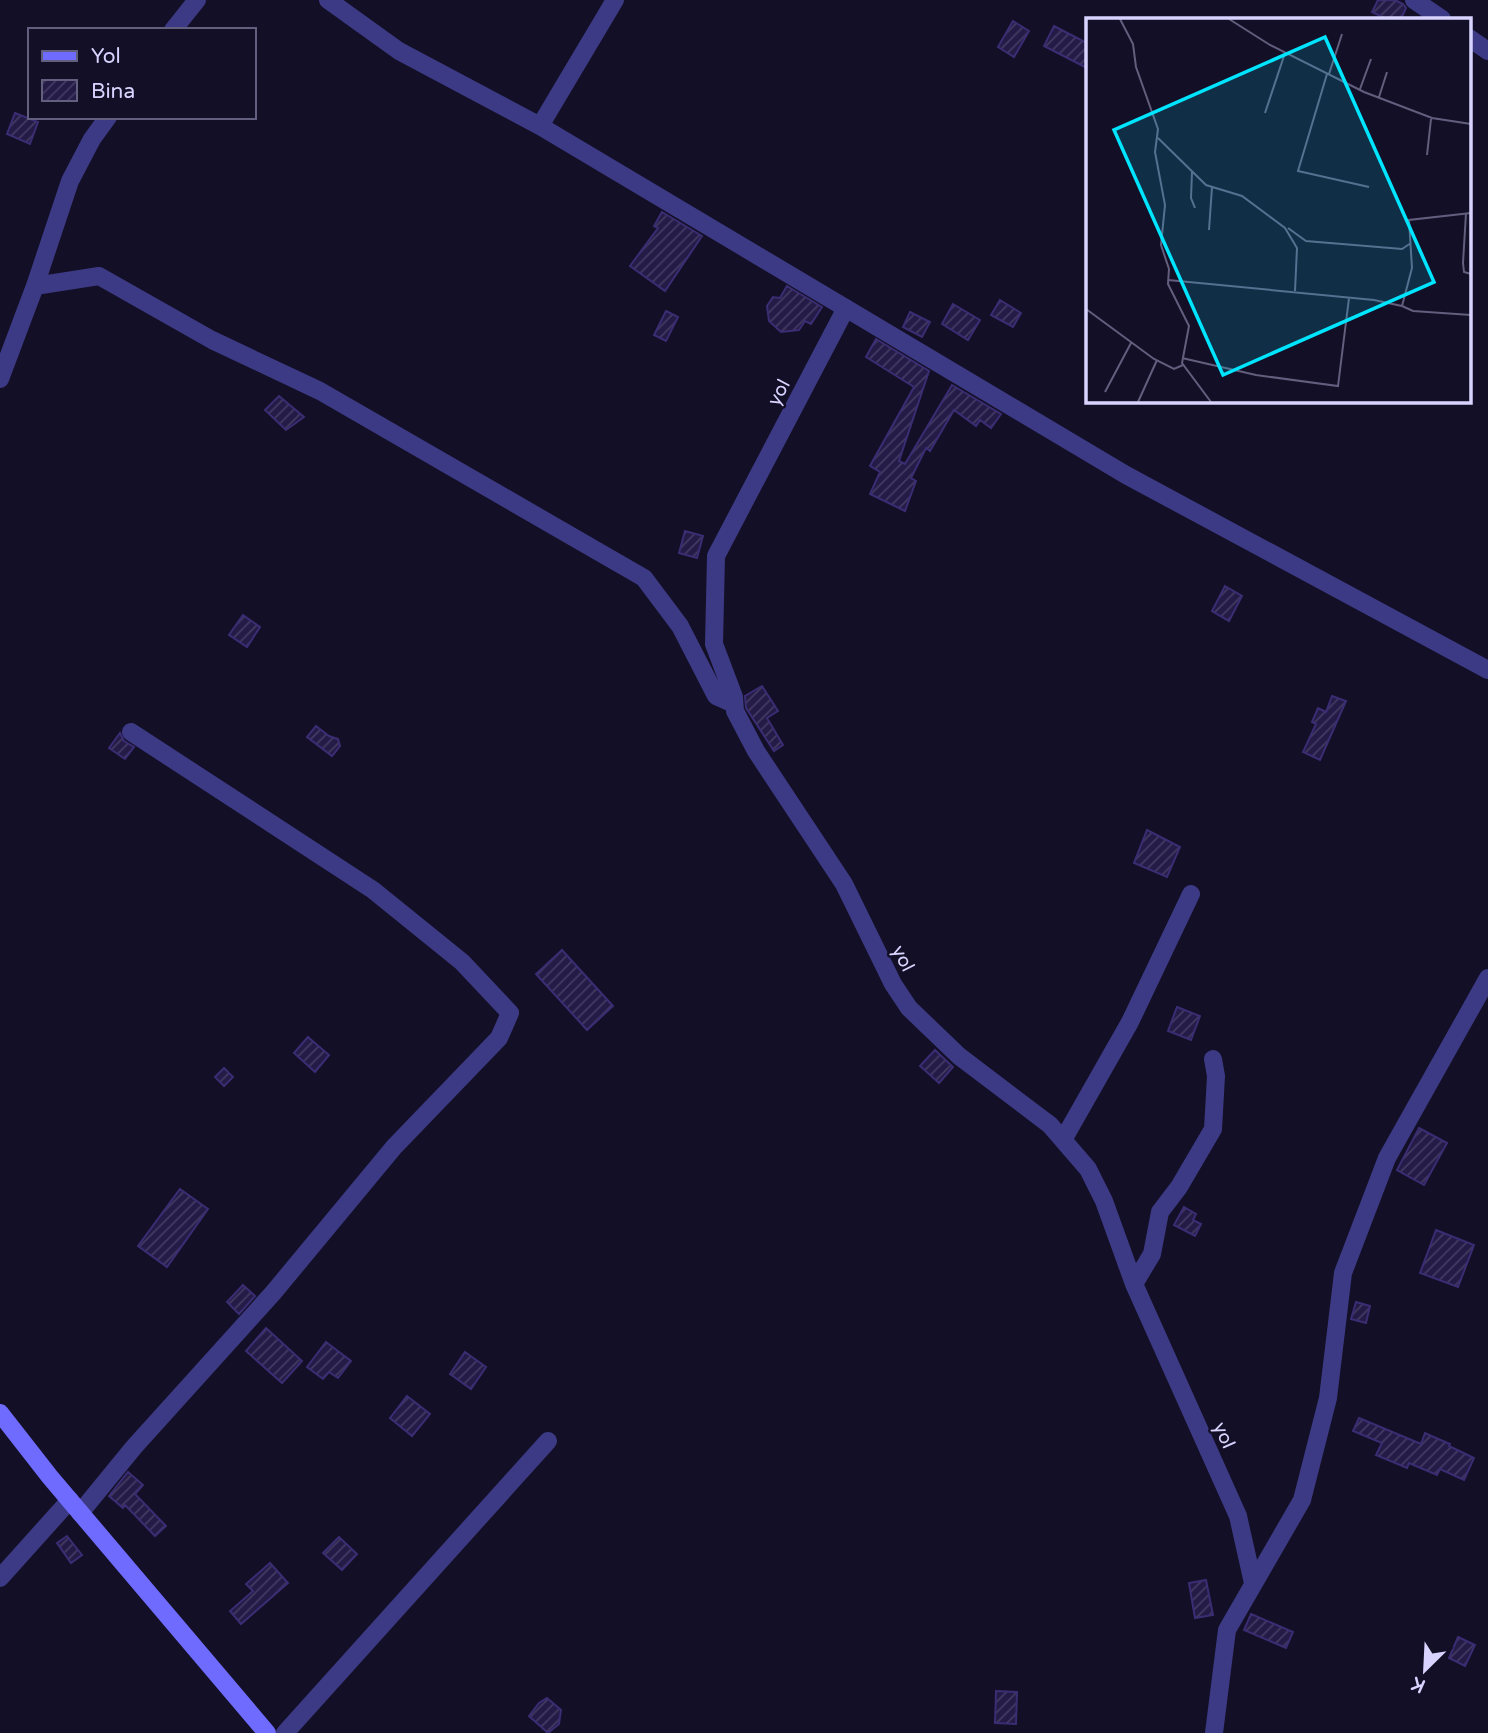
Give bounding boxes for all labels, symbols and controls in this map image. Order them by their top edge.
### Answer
inset map [1086,18,1470,402]
legend [28,28,256,119]
text: Yol [91,44,121,69]
text: Bina [91,79,135,104]
street label: yol [763,376,795,409]
street label: yol [887,942,919,975]
street label: yol [1209,1419,1239,1452]
north arrow [1390,1635,1460,1705]
text: K [1408,1672,1429,1697]

